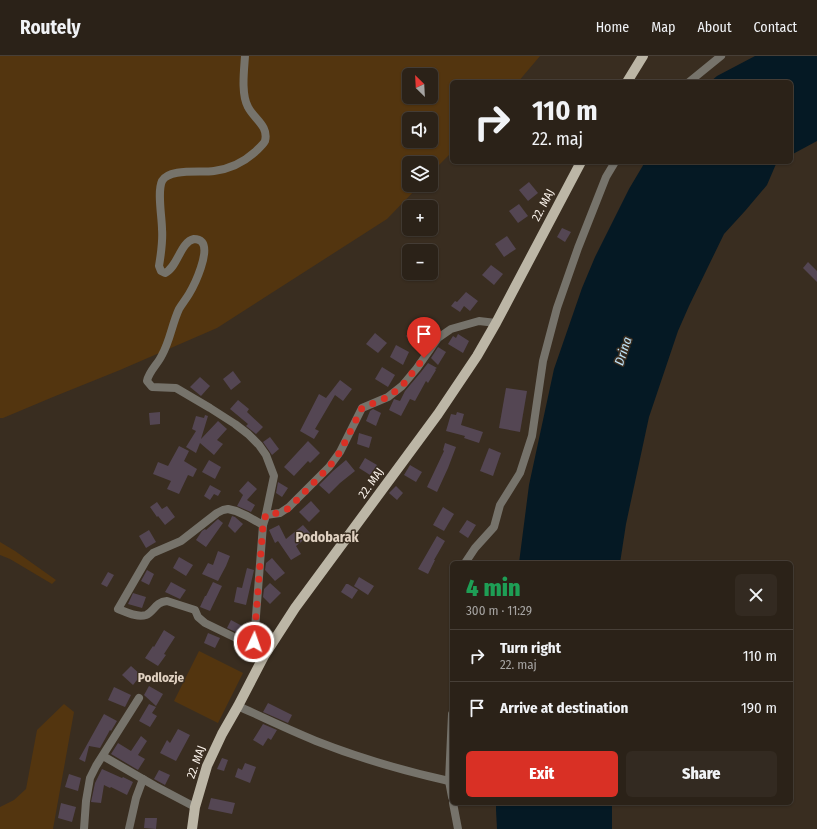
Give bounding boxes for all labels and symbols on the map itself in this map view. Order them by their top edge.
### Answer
north arrow [402,68,438,104]
street label: 22. MAJ [529,187,557,223]
pin [407,317,441,358]
water label: Drina [611,335,635,367]
street label: 22. MAJ [355,465,387,501]
district label: Podobarak [295,529,359,546]
position arrow [233,621,275,663]
district label: Podlozje [138,670,185,685]
street label: 22. MAJ [184,744,208,780]

